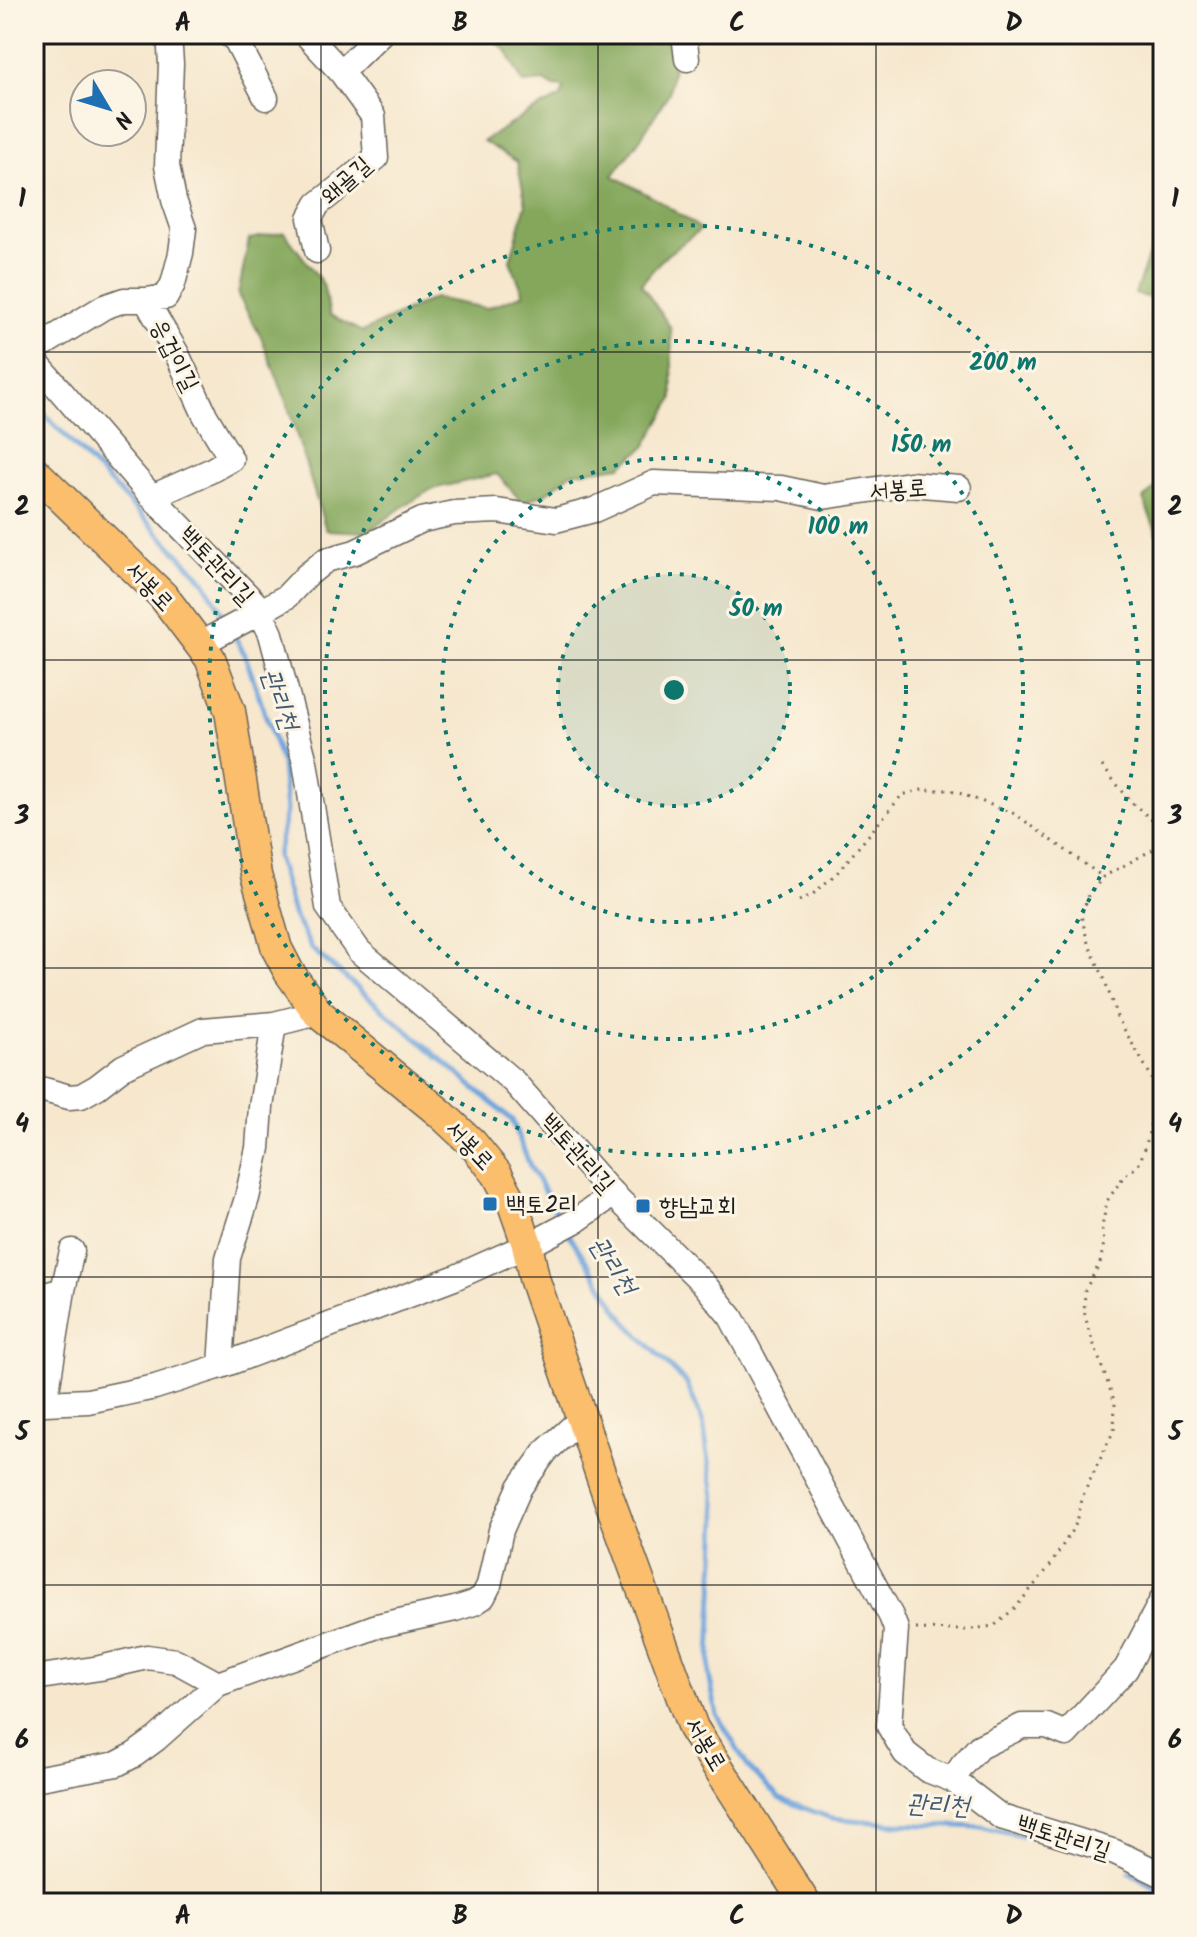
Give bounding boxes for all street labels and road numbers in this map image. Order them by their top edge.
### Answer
street label: 왜골길 [312,147,382,215]
street label: 응겁이길 [139,312,209,399]
street label: 서봉로 [868,469,928,512]
street label: 백토관리길 [169,517,263,615]
street label: 서봉로 [115,553,183,622]
street label: 백토관리길 [530,1105,624,1203]
street label: 서봉로 [435,1112,503,1181]
street label: 서봉로 [673,1710,736,1780]
street label: 백토관리길 [1012,1805,1115,1872]

